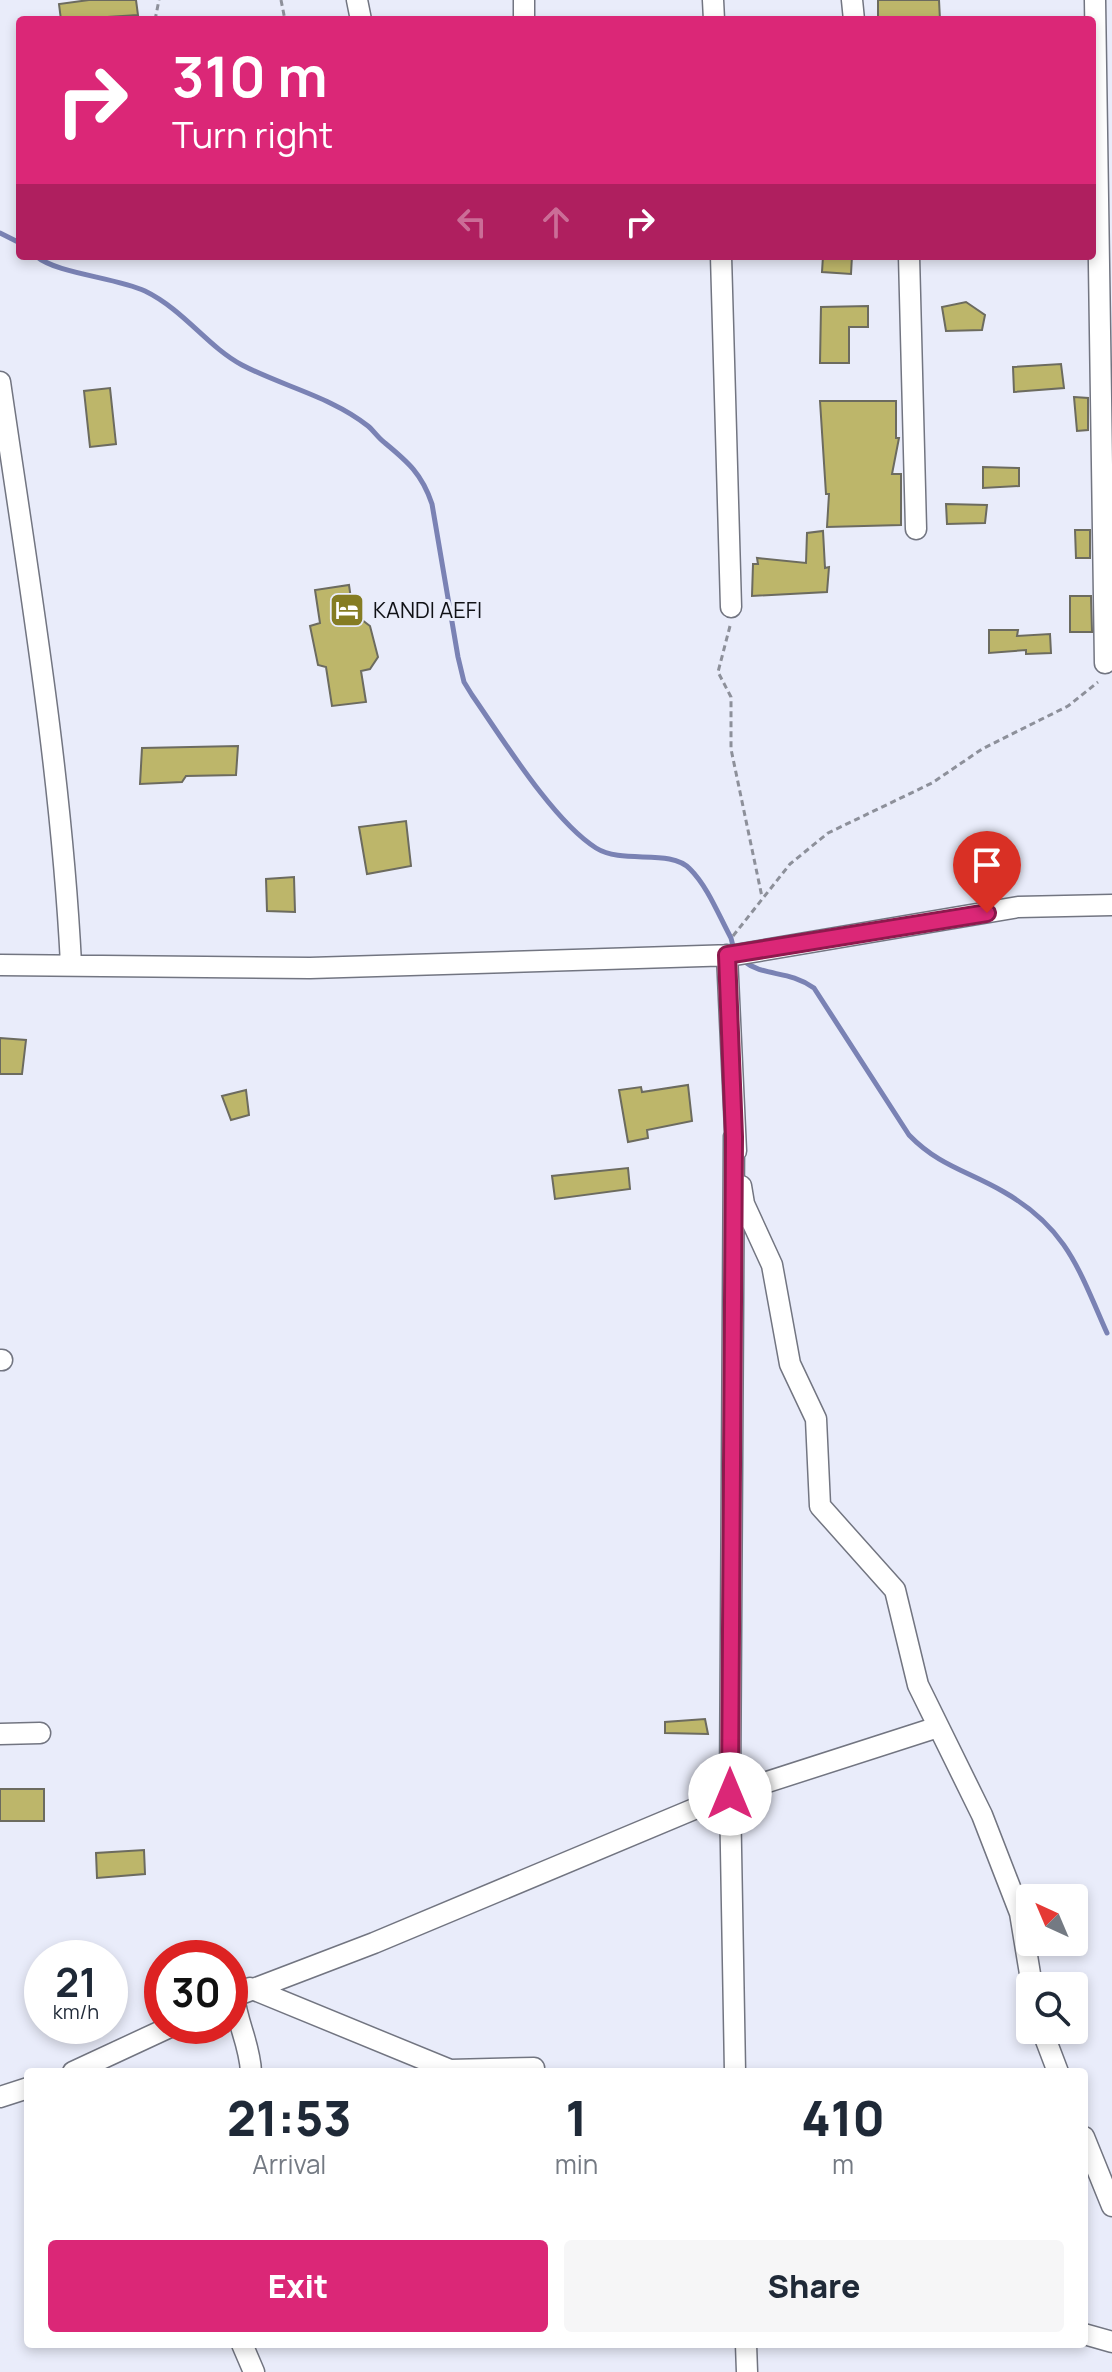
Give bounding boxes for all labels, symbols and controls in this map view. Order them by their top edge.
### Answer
text: 310 m [172,37,328,114]
icon: right [40,48,144,152]
text: Turn right [172,110,333,159]
icon: left [450,200,494,244]
icon: ahead [534,200,578,244]
icon: right [618,200,662,244]
hotel icon: KANDI AEFI [328,591,366,629]
place label: KANDI AEFI [373,595,482,625]
pin [953,831,1021,913]
icon: arrive [965,843,1009,887]
position arrow [688,1752,772,1836]
north arrow [1016,1884,1088,1956]
map controls [1016,1884,1088,2044]
speed limit sign: 30 [144,1940,248,2044]
text: 21 [55,1954,97,2009]
button: search [1016,1972,1088,2044]
text: km/h [53,1998,99,2025]
text: 21:53 [227,2085,352,2150]
text: 1 [566,2085,587,2150]
text: 410 [801,2085,885,2150]
text: Arrival [252,2146,326,2182]
text: min [555,2146,598,2182]
text: m [832,2146,854,2182]
button: Exit [48,2240,548,2332]
button: Share [564,2240,1064,2332]

